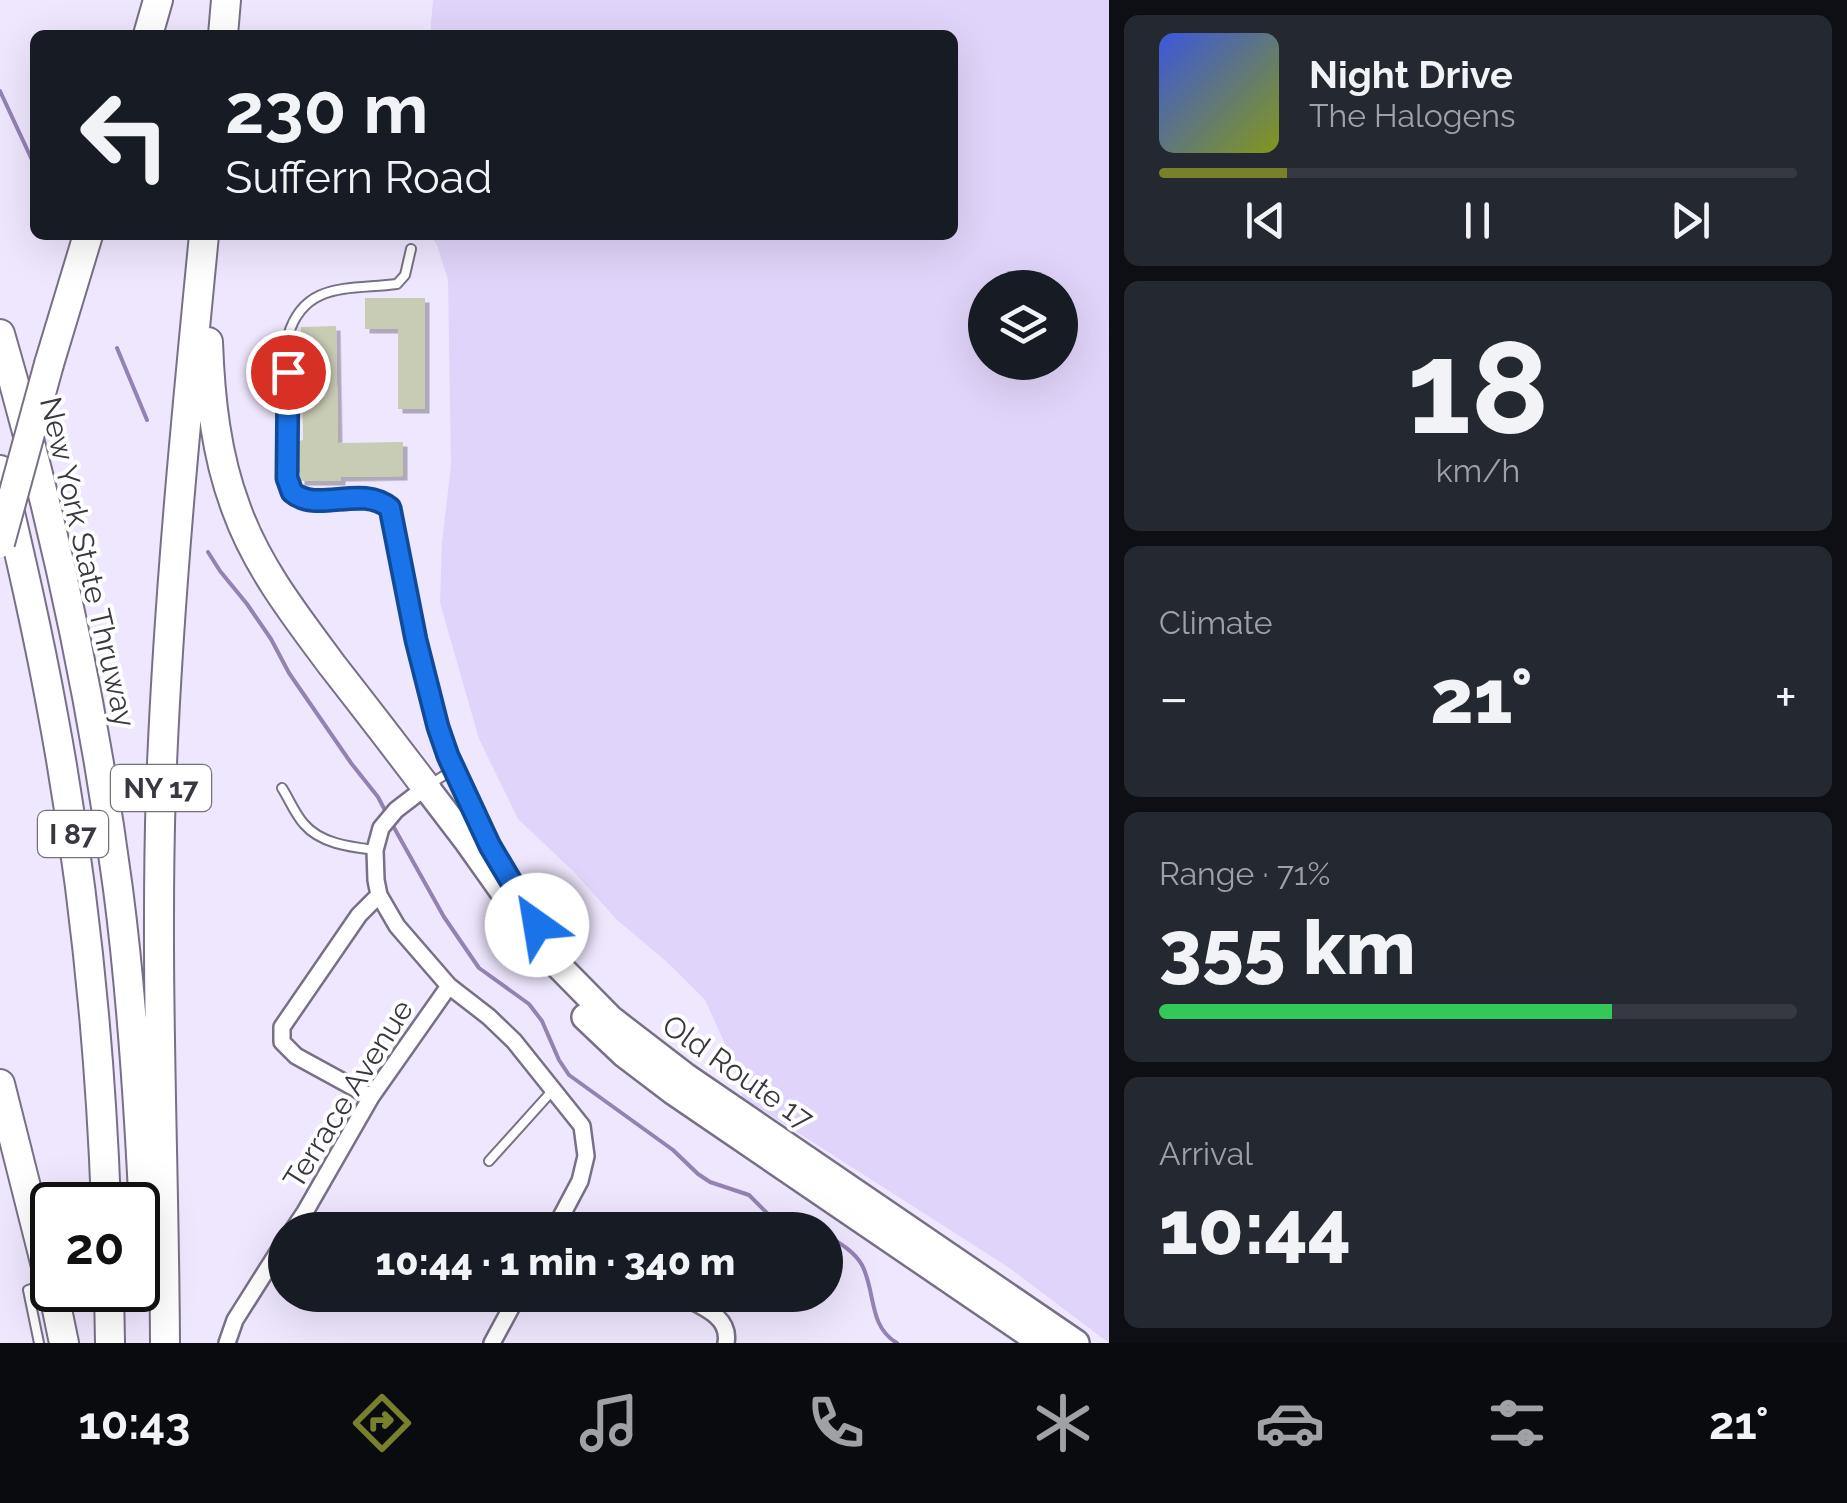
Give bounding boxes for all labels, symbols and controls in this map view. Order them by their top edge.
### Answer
text: Night Drive [1309,52,1513,97]
text: 230 m [225,67,429,149]
icon: left [60,70,190,200]
text: The Halogens [1309,97,1515,134]
text: Suffern Road [225,151,492,204]
icon: previous [1238,193,1293,248]
icon: pause [1450,193,1505,248]
icon: next [1663,193,1718,248]
map controls [968,270,1078,380]
button: layers [968,270,1078,380]
text: 18 [1407,311,1549,463]
pin [246,330,331,415]
icon: arrive [261,345,316,400]
street label: New York State Thruway [33,394,143,730]
text: km/h [1436,452,1520,489]
text: Climate [1159,604,1273,641]
text: 21° [1430,652,1533,741]
text: − [1159,665,1189,730]
text: + [1774,665,1797,730]
road number: NY 17 [111,765,211,811]
road number: I 87 [38,811,108,857]
text: Range · 71% [1159,855,1330,892]
position arrow [485,873,589,977]
text: 355 km [1159,903,1416,992]
street label: Terrace Avenue [276,993,420,1195]
street label: Old Route 17 [656,1007,820,1137]
text: Arrival [1159,1135,1253,1172]
speed limit sign: 20 [30,1182,160,1312]
text: 10:44 [1159,1183,1351,1272]
text: 10:44 · 1 min · 340 m [376,1239,735,1284]
icon: directions [347,1388,417,1458]
icon: music [574,1388,644,1458]
icon: phone [801,1388,871,1458]
icon: climate [1028,1388,1098,1458]
icon: car [1255,1388,1325,1458]
icon: filters [1482,1388,1552,1458]
text: 10:43 [78,1397,190,1450]
text: 21° [1709,1397,1768,1450]

